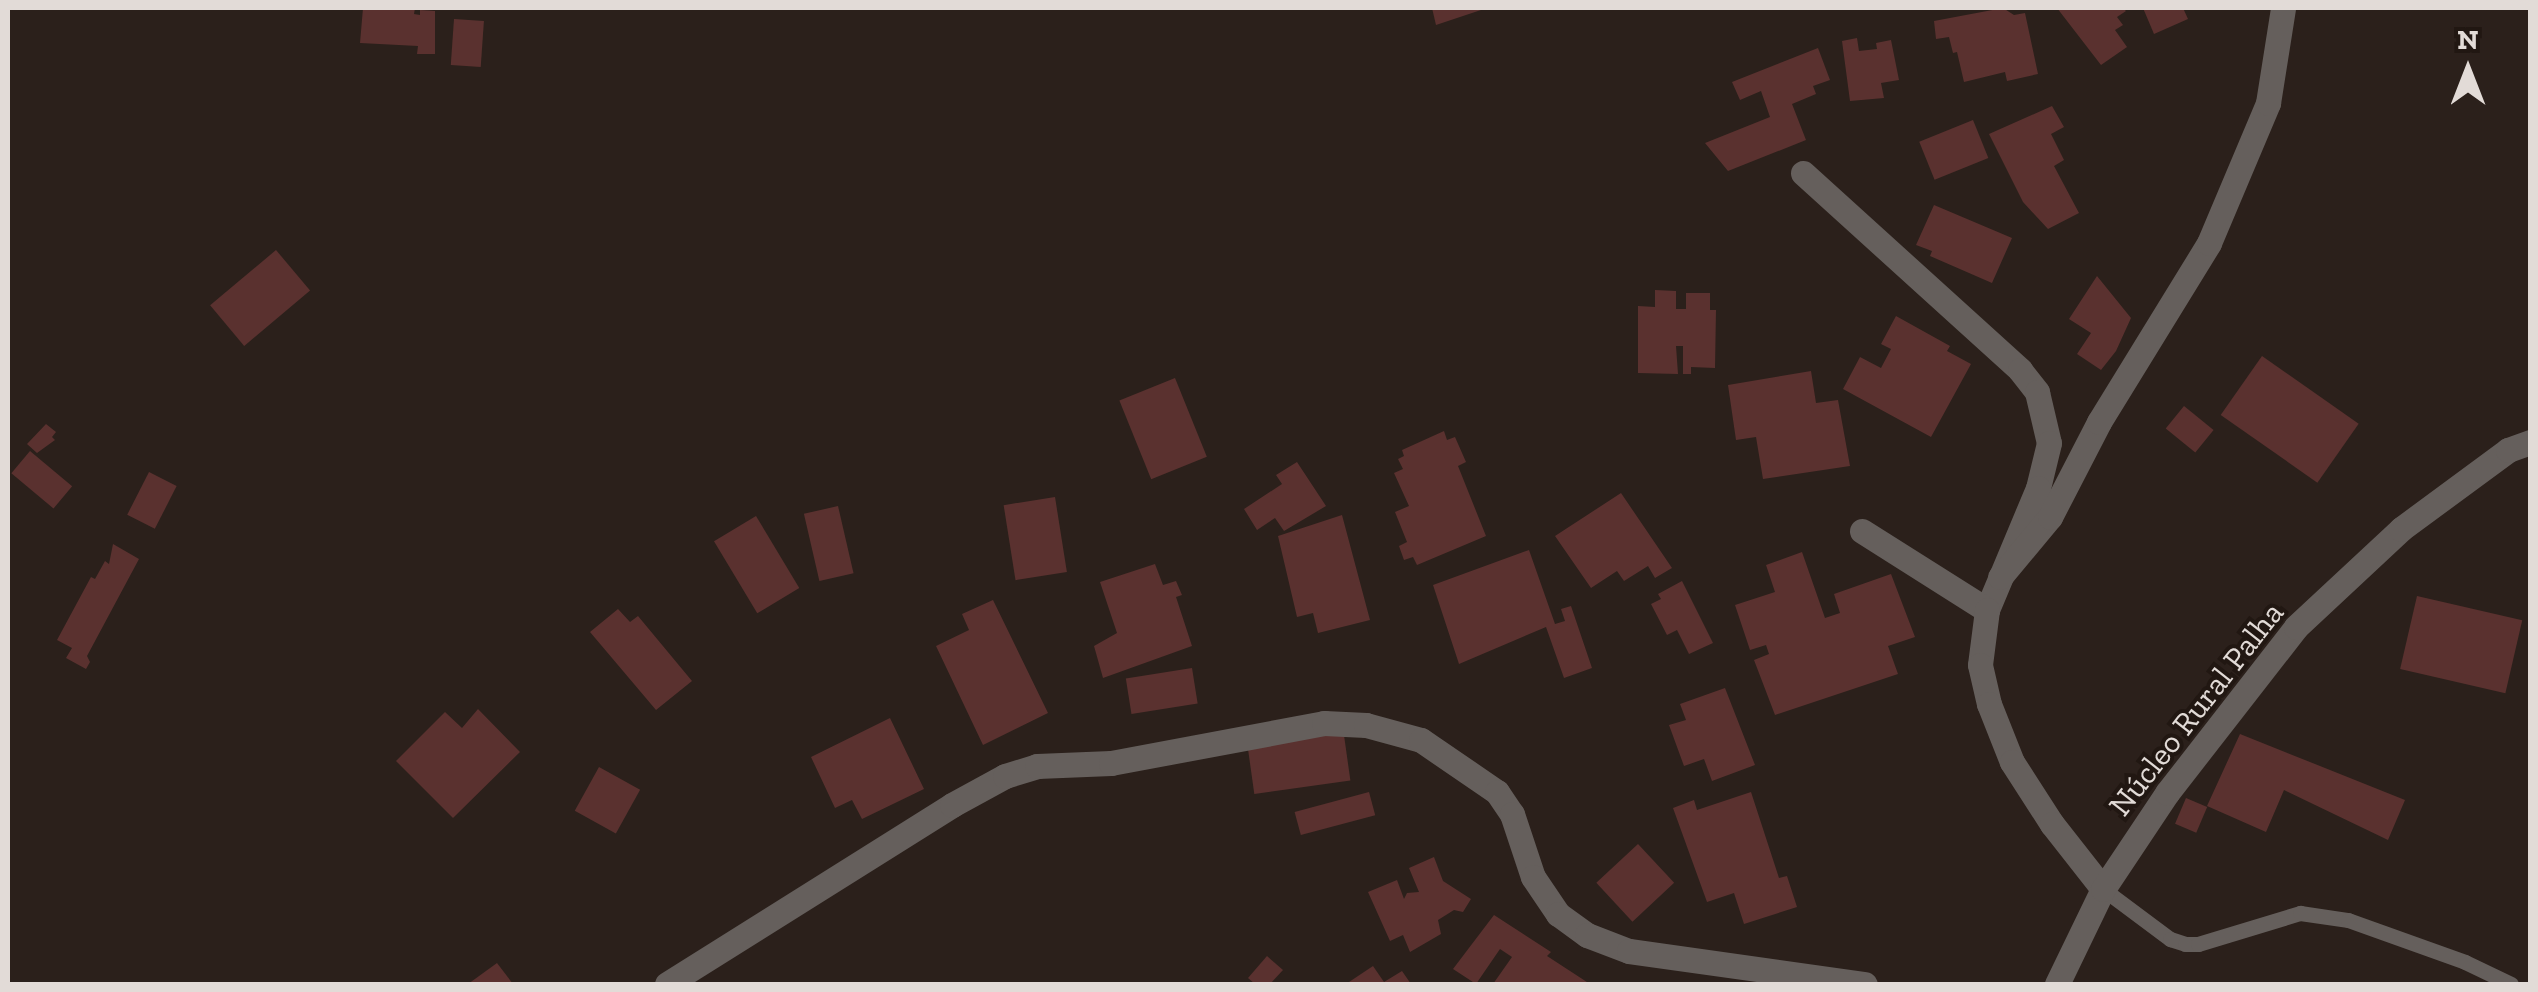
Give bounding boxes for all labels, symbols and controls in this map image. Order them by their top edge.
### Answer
north arrow [2418,20,2518,120]
text: N [2457,23,2479,56]
street label: Núcleo Rural Palha [2101,594,2291,824]

